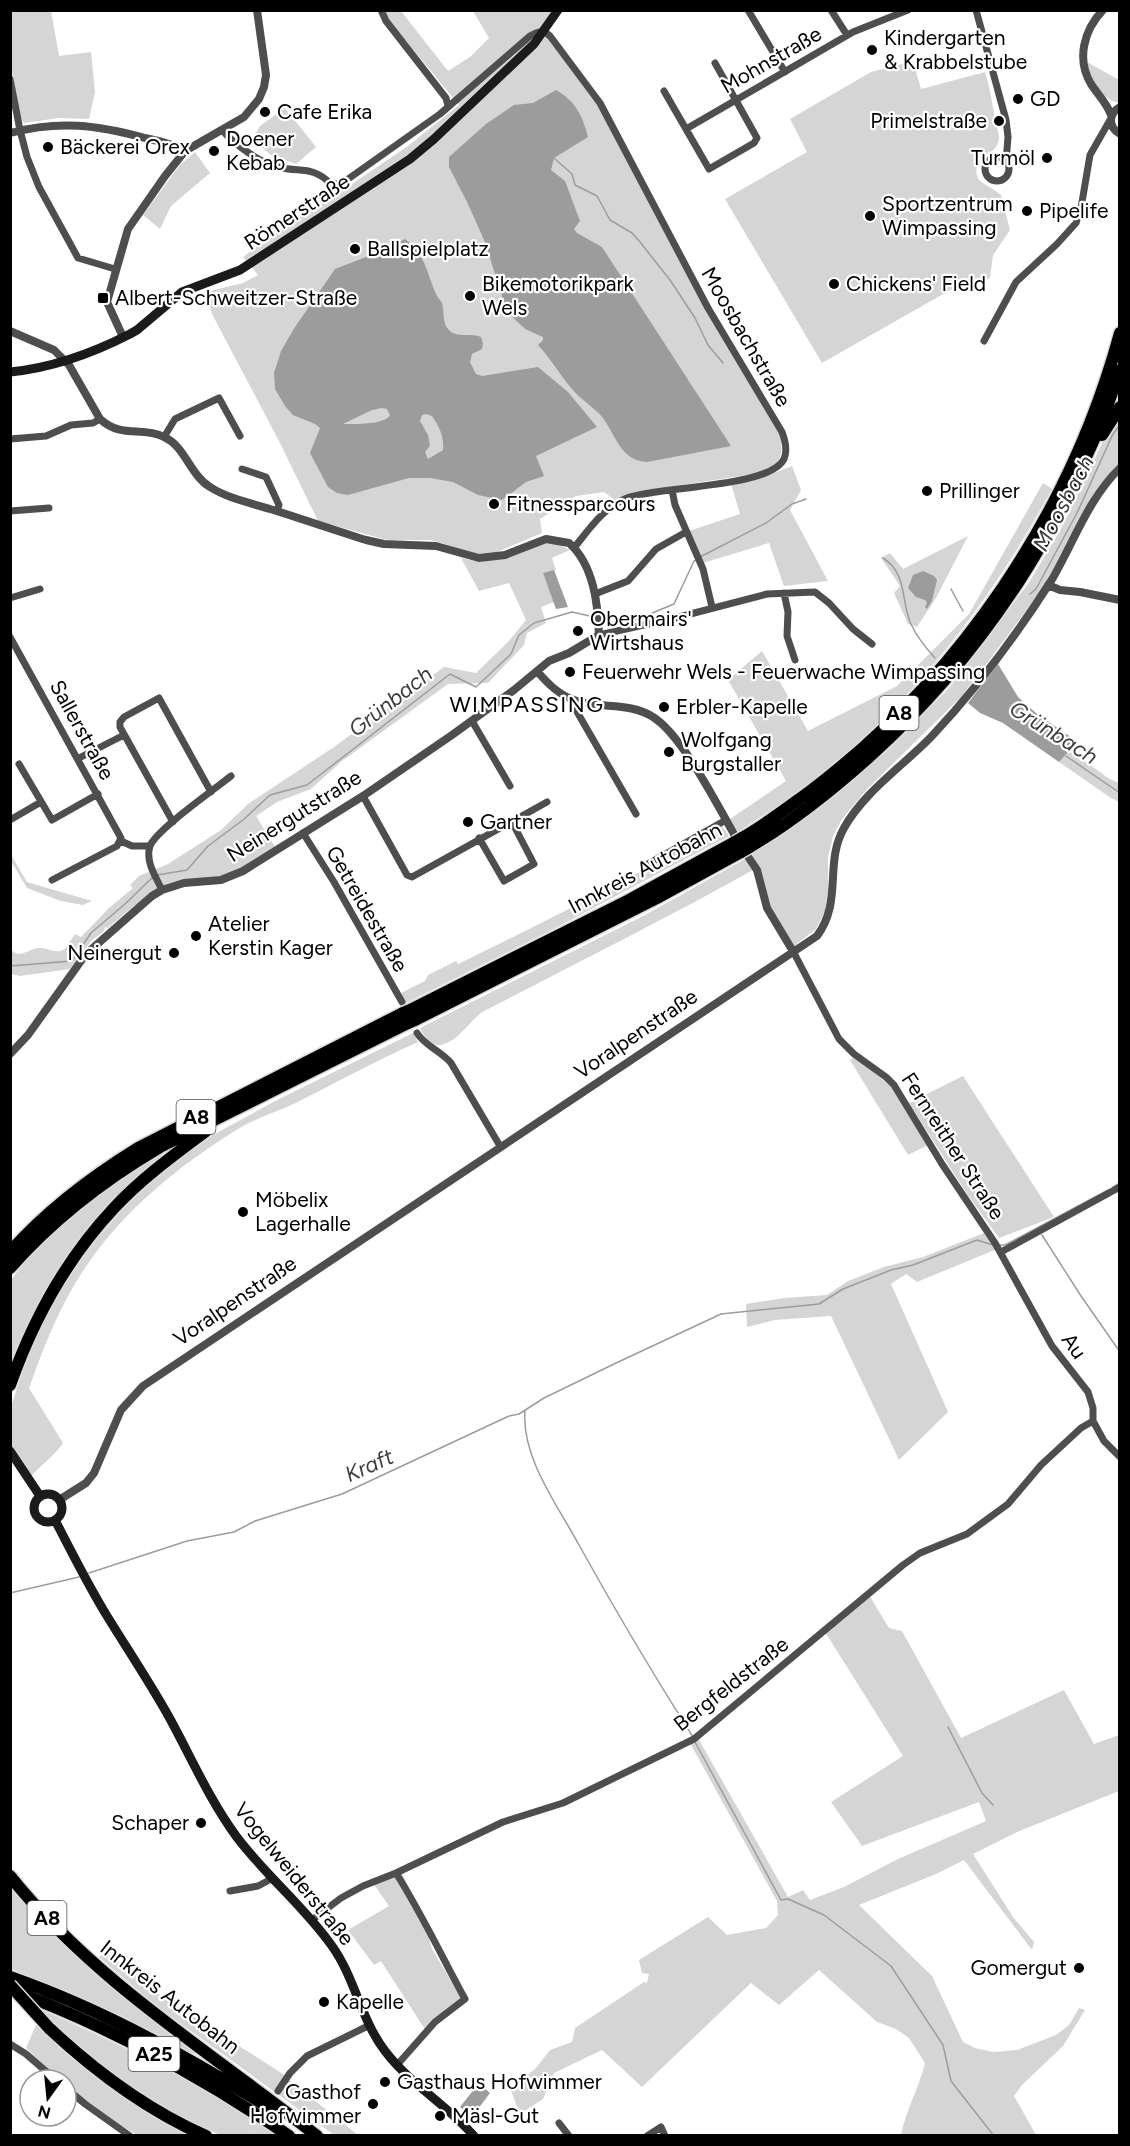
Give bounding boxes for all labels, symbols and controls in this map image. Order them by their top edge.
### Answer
street label: Mohnstraße [716,21,826,98]
place label: Kindergarten & Krabbelstube [884,25,1027,74]
marker: Kindergarten & Krabbelstube [865,43,879,57]
place label: GD [1030,86,1060,111]
marker: GD [1011,92,1025,106]
place label: Cafe Erika [277,99,372,124]
marker: Cafe Erika [258,105,272,119]
place label: Primelstraße [870,108,987,133]
marker: Primelstraße [992,114,1006,128]
place label: Doener Kebab [226,126,294,175]
place label: Bäckerei Orex [60,134,190,159]
marker: Bäckerei Orex [41,140,55,154]
marker: Doener Kebab [207,144,221,158]
place label: Turmöl [971,145,1035,170]
marker: Turmöl [1040,151,1054,165]
street label: Römerstraße [239,168,354,255]
place label: Sportzentrum Wimpassing [882,191,1013,240]
place label: Pipelife [1039,198,1109,223]
marker: Pipelife [1020,204,1034,218]
marker: Sportzentrum Wimpassing [863,209,877,223]
place label: Ballspielplatz [367,236,489,261]
marker: Ballspielplatz [348,242,362,256]
street label: Moosbachstraße [696,263,796,411]
place label: Bikemotorikpark Wels [482,271,635,320]
place label: Chickens' Field [846,271,986,296]
marker: Chickens' Field [827,277,841,291]
place label: Albert-Schweitzer-Straße [115,285,357,310]
marker: Bikemotorikpark Wels [463,289,477,303]
marker: Albert-Schweitzer-Straße [96,291,110,305]
water label: Moosbach [1027,451,1100,556]
place label: Prillinger [939,478,1020,503]
marker: Prillinger [920,484,934,498]
place label: Fitnessparcours [506,491,655,516]
marker: Fitnessparcours [487,497,501,511]
place label: Obermairs' Wirtshaus [590,606,692,655]
marker: Obermairs' Wirtshaus [571,624,585,638]
place label: Feuerwehr Wels - Feuerwache Wimpassing [582,659,985,684]
water label: Grünbach [343,660,438,742]
marker: Feuerwehr Wels - Feuerwache Wimpassing [563,665,577,679]
street label: Sallerstraße [45,675,120,784]
district label: WIMPASSING [449,691,605,718]
place label: Erbler-Kapelle [676,694,808,719]
water label: Grünbach [1005,695,1103,770]
road number: A8 [880,696,918,730]
marker: Erbler-Kapelle [657,700,671,714]
place label: Wolfgang Burgstaller [681,727,781,776]
marker: Wolfgang Burgstaller [662,745,676,759]
street label: Neinergutstraße [222,764,366,867]
place label: Gartner [480,809,552,834]
marker: Gartner [461,815,475,829]
street label: Innkreis Autobahn [564,817,726,919]
street label: Getreidestraße [321,841,414,976]
place label: Atelier Kerstin Kager [208,911,333,960]
marker: Atelier Kerstin Kager [189,929,203,943]
place label: Neinergut [67,940,162,965]
marker: Neinergut [167,946,181,960]
street label: Voralpenstraße [570,983,702,1084]
street label: Fernreither Straße [897,1067,1010,1224]
road number: A8 [176,1100,216,1134]
place label: Möbelix Lagerhalle [255,1187,351,1236]
marker: Möbelix Lagerhalle [236,1205,250,1219]
street label: Voralpenstraße [169,1250,301,1351]
street label: Au [1057,1328,1092,1364]
water label: Kraft [341,1443,398,1488]
street label: Bergfeldstraße [668,1631,793,1736]
street label: Vogelweiderstraße [229,1797,360,1950]
place label: Schaper [111,1810,189,1835]
marker: Schaper [194,1816,208,1830]
road number: A8 [28,1901,66,1935]
street label: Innkreis Autobahn [96,1934,245,2059]
place label: Gomergut [970,1955,1067,1980]
marker: Gomergut [1072,1961,1086,1975]
place label: Kapelle [336,1989,404,2014]
marker: Kapelle [317,1995,331,2009]
road number: A25 [128,2037,180,2071]
north arrow [18,2068,78,2128]
place label: Gasthaus Hofwimmer [397,2069,602,2094]
marker: Gasthaus Hofwimmer [378,2075,392,2089]
place label: Gasthof Hofwimmer [250,2079,361,2128]
marker: Gasthof Hofwimmer [366,2097,380,2111]
text: N [36,2101,53,2123]
place label: Mäsl-Gut [452,2103,539,2128]
marker: Mäsl-Gut [433,2109,447,2123]

